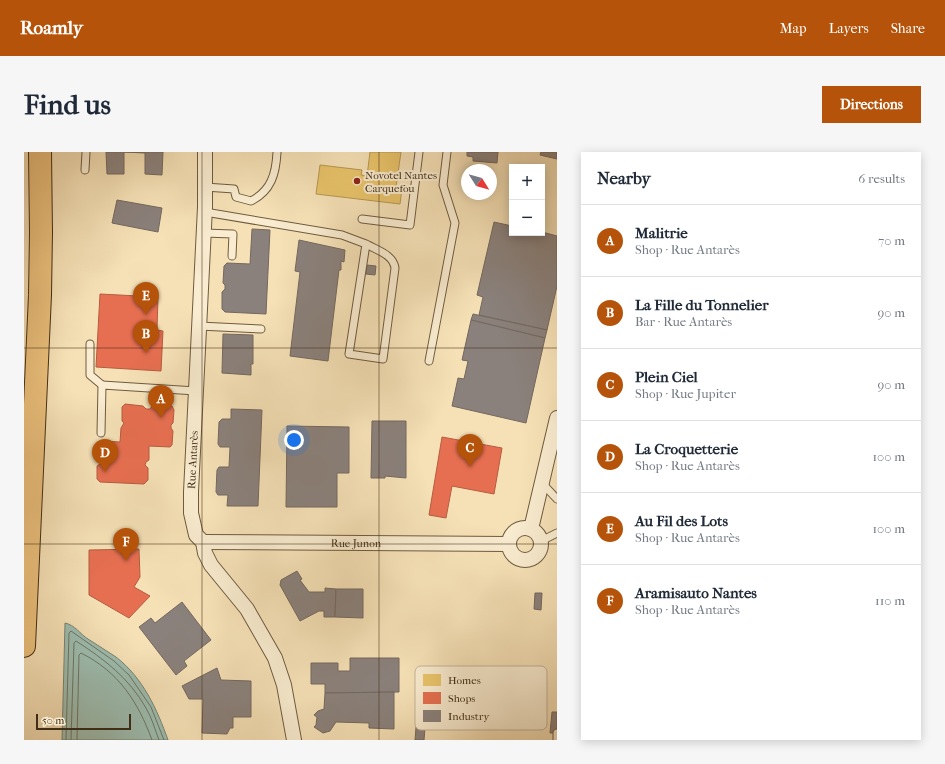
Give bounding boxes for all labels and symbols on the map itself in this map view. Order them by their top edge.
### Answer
north arrow [461,164,497,200]
place label: Novotel Nantes Carquefou [365,169,437,195]
marker: Novotel Nantes Carquefou [352,176,362,186]
pin: E [133,282,159,315]
pin: B [133,320,159,353]
pin: A [148,385,174,418]
your location [284,430,304,450]
street label: Rue Antarès [185,431,201,489]
pin: C [457,434,483,467]
pin: D [92,439,118,472]
pin: F [113,528,139,561]
street label: Rue Junon [331,536,382,550]
legend [415,666,547,730]
text: Homes [448,674,481,687]
text: Shops [448,692,475,705]
text: Industry [448,710,490,723]
scale bar [36,712,131,731]

